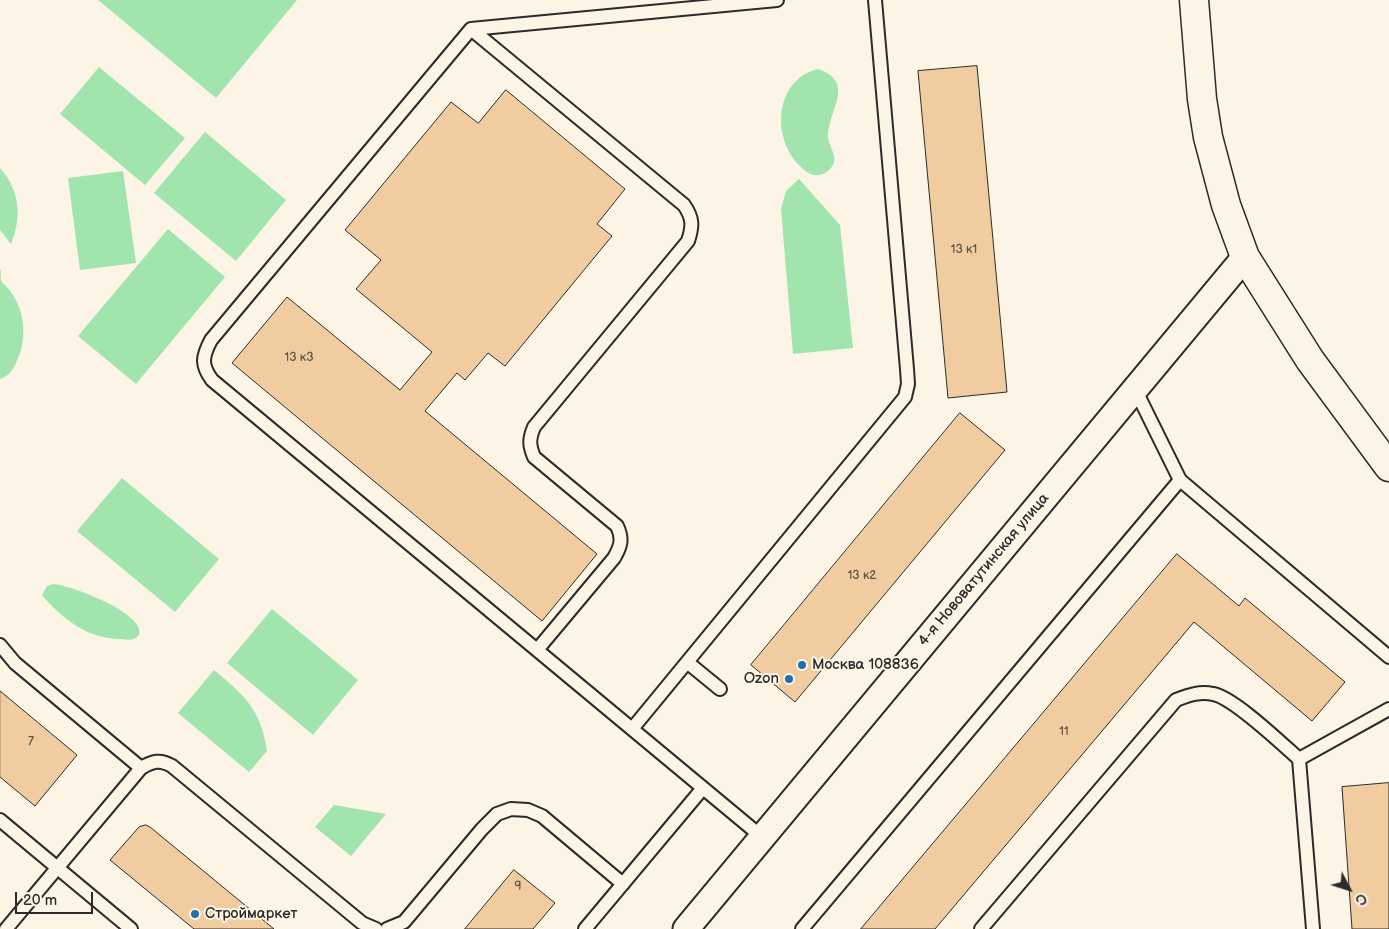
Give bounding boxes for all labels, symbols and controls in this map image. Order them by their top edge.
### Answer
house number: 13 к1 [951,243,977,257]
house number: 13 к3 [284,351,314,365]
street label: 4-я Нововатутинская улица [915,490,1053,650]
house number: 13 к2 [848,569,876,583]
place label: Москва 108836 [812,656,919,674]
marker: Москва 108836 [796,659,808,671]
place label: Ozon [744,670,779,688]
marker: Ozon [783,673,795,685]
house number: 11 [1059,725,1069,739]
house number: 7 [28,735,34,749]
north arrow [1324,864,1374,914]
house number: 9 [515,880,521,894]
scale bar [18,882,95,914]
text: С [1351,890,1371,908]
text: 20 m [23,891,57,910]
place label: Строймаркет [205,905,298,923]
marker: Строймаркет [189,908,201,920]

